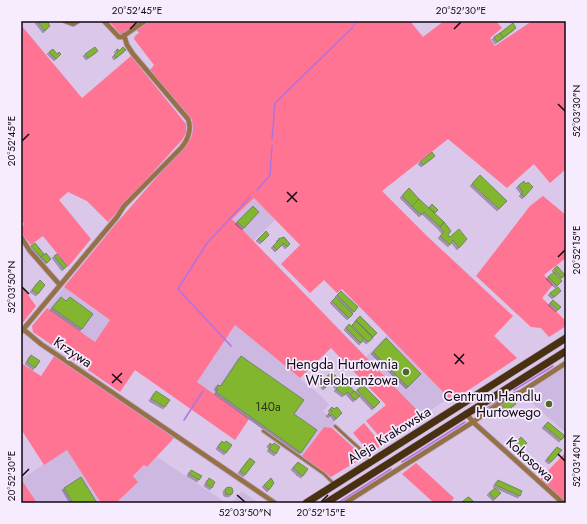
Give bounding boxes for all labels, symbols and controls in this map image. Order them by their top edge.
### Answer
text: 20°52'45"E [112,3,162,18]
text: 20°52'30"E [436,3,486,18]
text: 52°03'30"N [569,85,584,137]
text: 20°52'45"E [4,116,19,166]
text: 20°52'15"E [569,226,584,274]
text: 52°03'50"N [4,261,19,313]
street label: Krzywa [50,332,96,372]
place label: Hengda Hurtownia Wielobranżowa [286,354,398,390]
marker: Hengda Hurtownia Wielobranżowa [401,367,411,377]
place label: Centrum Handlu Hurtowego [444,386,541,422]
house number: 140a [255,398,281,416]
marker: Centrum Handlu Hurtowego [544,399,554,409]
street label: Aleja Krakowska [343,401,435,469]
street label: Kokosowa [502,432,558,486]
text: 52°03'40"N [569,435,584,487]
text: 20°52'30"E [4,451,19,501]
text: 52°03'50"N [219,505,271,520]
text: 20°52'15"E [297,505,345,520]

